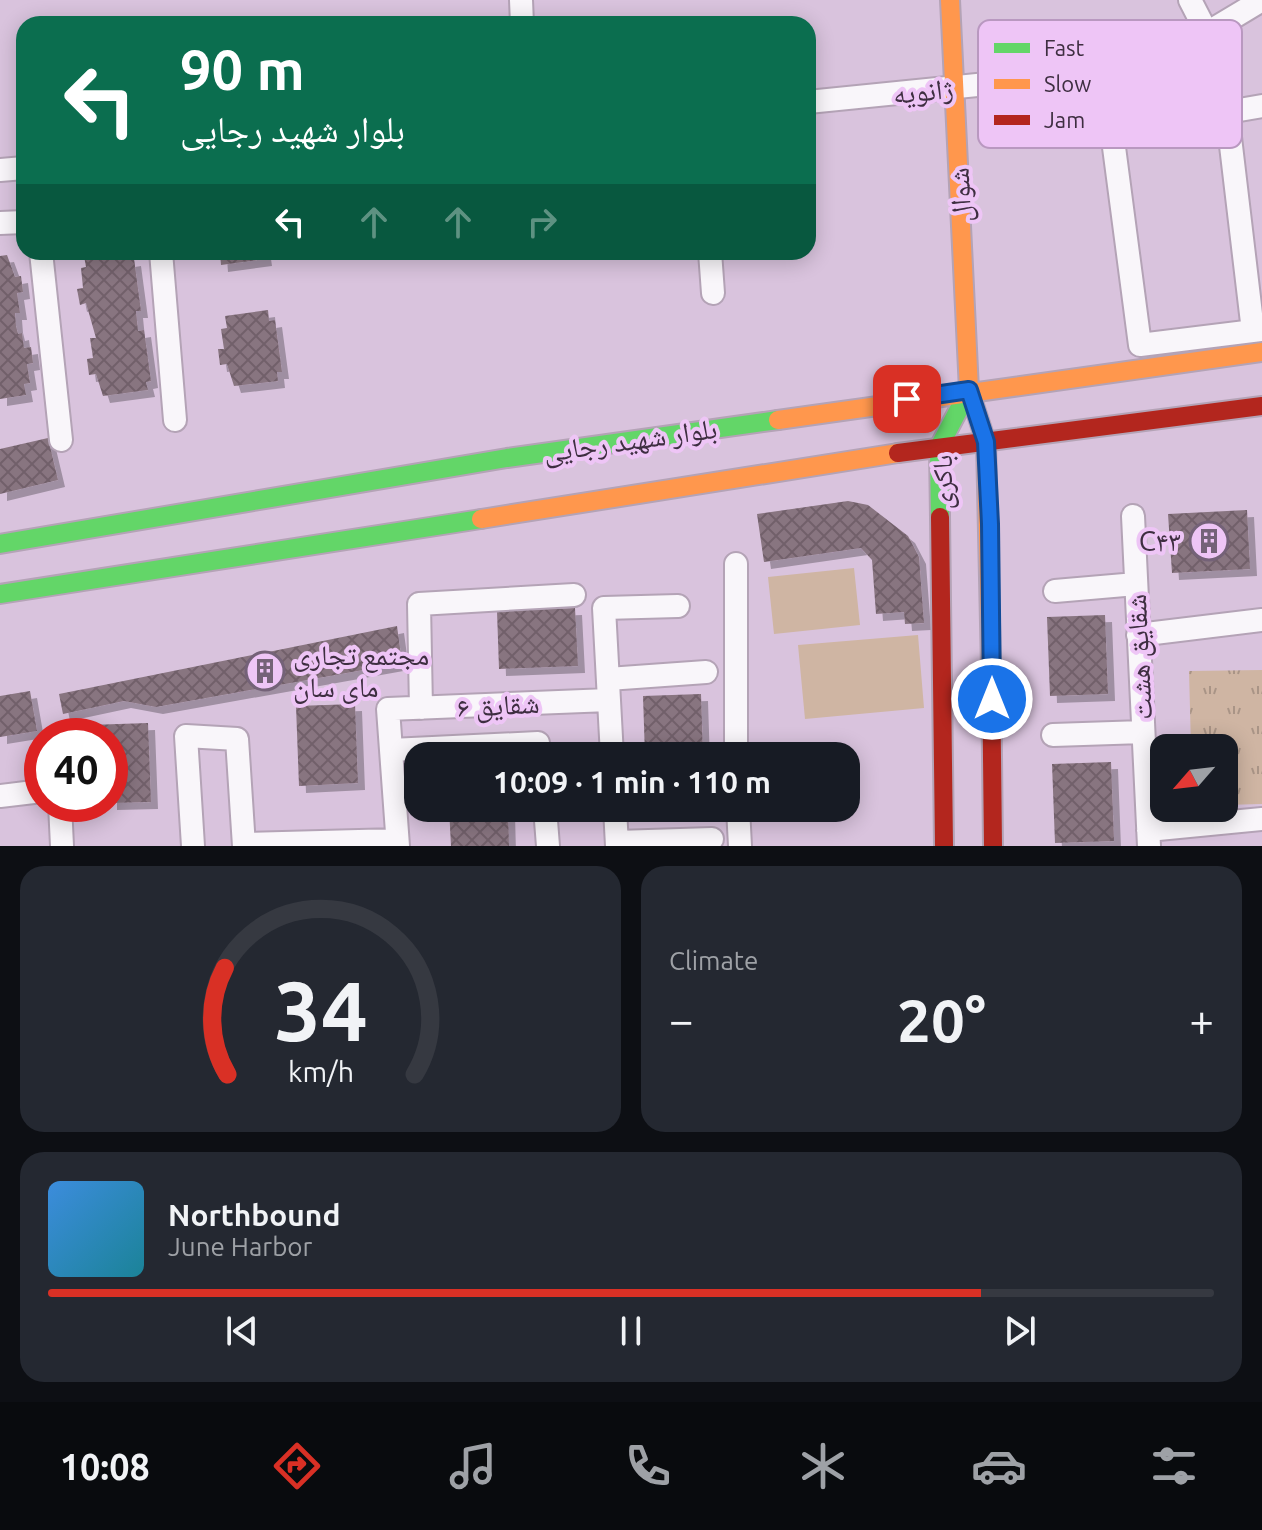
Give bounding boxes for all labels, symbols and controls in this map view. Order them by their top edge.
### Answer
legend [978,20,1242,148]
text: Fast [1044,35,1085,60]
text: 90 m [180,38,305,101]
icon: left [48,48,152,152]
text: Slow [1044,71,1091,96]
street label: ژانویه [891,72,955,111]
text: Jam [1044,107,1085,132]
text: بلوار شهید رجایی [180,108,405,149]
street label: شوال [943,167,978,223]
icon: left [268,200,312,244]
icon: ahead [352,200,396,244]
icon: ahead [436,200,480,244]
icon: right [520,200,564,244]
pin [873,365,941,433]
icon: arrive [885,377,929,421]
street label: بلوار شهید رجایی [541,412,719,470]
street label: باکری [926,454,959,510]
building icon: C۴۳ [1188,520,1230,562]
place label: C۴۳ [1139,525,1181,556]
street label: شقایق هشت [1120,593,1160,721]
place label: مجتمع تجاری مای سان [293,639,429,704]
building icon: مجتمع تجاری مای سان [244,650,286,692]
position arrow [950,657,1034,741]
street label: شقایق ۶ [456,687,540,725]
speed limit sign: 40 [24,718,128,822]
north arrow [1150,734,1238,822]
map controls [1150,734,1238,822]
text: 10:09 · 1 min · 110 m [493,765,771,799]
text: Climate [669,946,758,975]
text: 34 [274,963,367,1057]
text: 20° [897,986,986,1053]
text: − [669,995,694,1044]
text: + [1189,995,1214,1044]
text: km/h [288,1055,354,1087]
text: Northbound [168,1198,340,1232]
text: June Harbor [168,1232,312,1261]
icon: previous [220,1309,264,1353]
icon: pause [609,1309,653,1353]
icon: next [998,1309,1042,1353]
icon: directions [269,1438,325,1494]
icon: music [445,1438,501,1494]
icon: phone [620,1438,676,1494]
icon: climate [795,1438,851,1494]
icon: car [971,1438,1027,1494]
icon: filters [1146,1438,1202,1494]
text: 10:08 [60,1446,150,1487]

